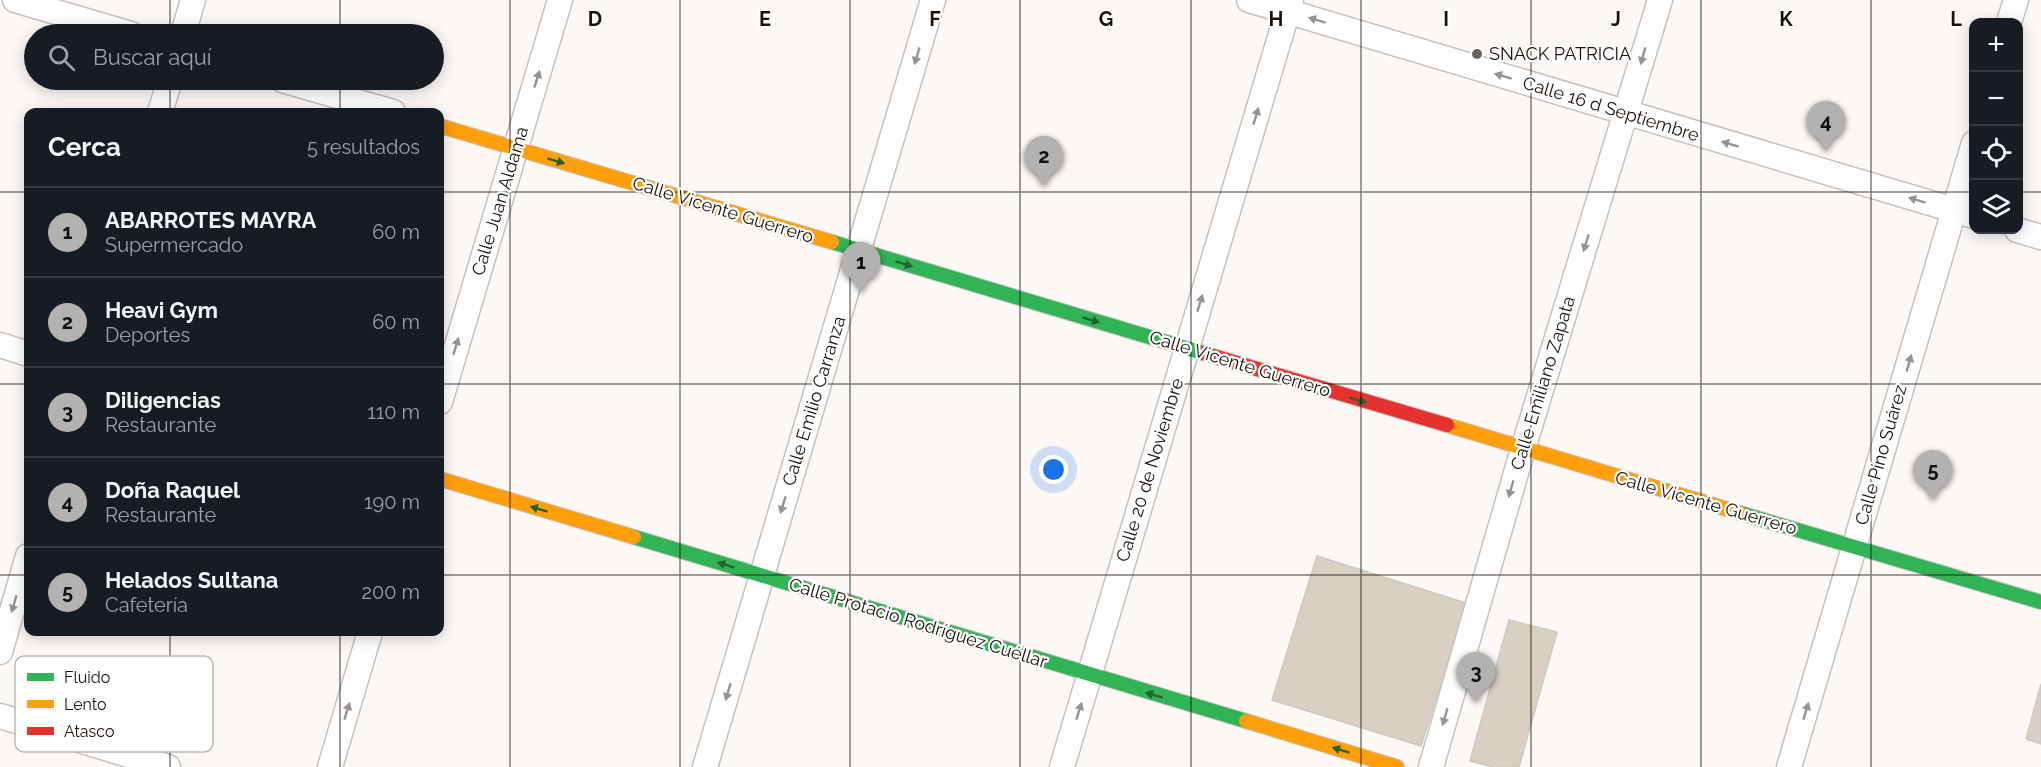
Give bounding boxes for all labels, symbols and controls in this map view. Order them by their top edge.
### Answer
text: D [588,7,602,31]
text: E [759,7,771,31]
text: F [929,7,941,31]
text: G [1099,7,1113,31]
text: H [1269,7,1283,31]
text: I [1443,7,1449,31]
text: J [1611,7,1621,31]
text: K [1779,7,1793,31]
text: L [1950,7,1962,31]
one-way arrow [1308,15,1326,24]
map controls [1969,18,2023,234]
button: + [1969,18,2023,72]
search box [24,24,444,90]
icon: search [45,41,78,74]
place label: SNACK PATRICIA [1489,43,1631,64]
text: Buscar aquí [93,44,212,70]
one-way arrow [912,47,921,65]
marker: SNACK PATRICIA [1470,47,1484,61]
one-way arrow [1638,47,1647,65]
one-way arrow [533,70,542,88]
one-way arrow [1494,71,1512,80]
street label: Calle 16 d Septiembre [1520,72,1702,145]
button: − [1969,72,2023,126]
pin: 4 [1806,102,1846,151]
one-way arrow [1252,107,1261,125]
street label: Calle Juan Aldama [467,124,532,278]
button: locate [1969,126,2023,180]
text: Cerca [48,132,121,162]
text: 5 resultados [307,135,420,159]
pin: 2 [1024,136,1064,186]
one-way arrow [1721,139,1739,148]
one-way arrow [547,157,565,166]
street label: Calle Vicente Guerrero [630,172,816,247]
button: layers [1969,180,2023,234]
one-way arrow [1908,195,1926,204]
text: ABARROTES MAYRA [105,207,316,233]
text: 1 [63,220,72,244]
text: 60 m [372,220,420,244]
text: Supermercado [105,233,243,257]
one-way arrow [1581,234,1591,252]
pin: 1 [842,242,880,292]
one-way arrow [895,260,913,269]
street label: Calle Emiliano Zapata [1506,293,1579,472]
one-way arrow [1196,294,1205,312]
text: Heavi Gym [105,297,218,323]
text: 2 [62,310,73,334]
text: 60 m [372,310,420,334]
street label: Calle Emilio Carranza [778,313,849,488]
one-way arrow [1082,316,1100,325]
text: Deportes [105,323,190,347]
street label: Calle Vicente Guerrero [1147,326,1333,401]
one-way arrow [452,337,461,355]
one-way arrow [1905,354,1914,372]
street label: Calle 20 de Noviembre [1112,375,1188,564]
street label: Calle Pino Suárez [1850,382,1911,527]
text: Diligencias [105,387,221,413]
one-way arrow [1349,396,1367,405]
text: 3 [62,400,73,424]
text: 110 m [367,400,420,424]
text: Restaurante [105,413,216,437]
pin: 5 [1914,450,1952,500]
your location [1039,455,1068,484]
street label: Calle Vicente Guerrero [1613,466,1800,539]
text: Doña Raquel [105,477,240,503]
one-way arrow [1506,480,1515,498]
text: 4 [62,490,73,514]
text: 190 m [364,490,420,514]
one-way arrow [778,496,787,514]
text: Restaurante [105,503,216,527]
one-way arrow [530,504,548,513]
one-way arrow [717,560,735,569]
text: Helados Sultana [105,567,279,593]
street label: Calle Protacio Rodríguez Cuéllar [787,573,1050,672]
text: 5 [62,580,73,604]
text: 200 m [362,580,420,604]
text: Cafetería [105,593,188,617]
one-way arrow [9,595,18,613]
pin: 3 [1456,652,1496,702]
legend [15,656,213,752]
text: Fluido [64,668,110,687]
one-way arrow [723,683,732,701]
one-way arrow [1145,690,1163,699]
text: Lento [64,695,107,714]
one-way arrow [343,702,352,720]
one-way arrow [1075,702,1084,720]
one-way arrow [1802,702,1811,720]
one-way arrow [1440,708,1449,726]
text: Atasco [64,722,115,741]
one-way arrow [1332,745,1350,754]

